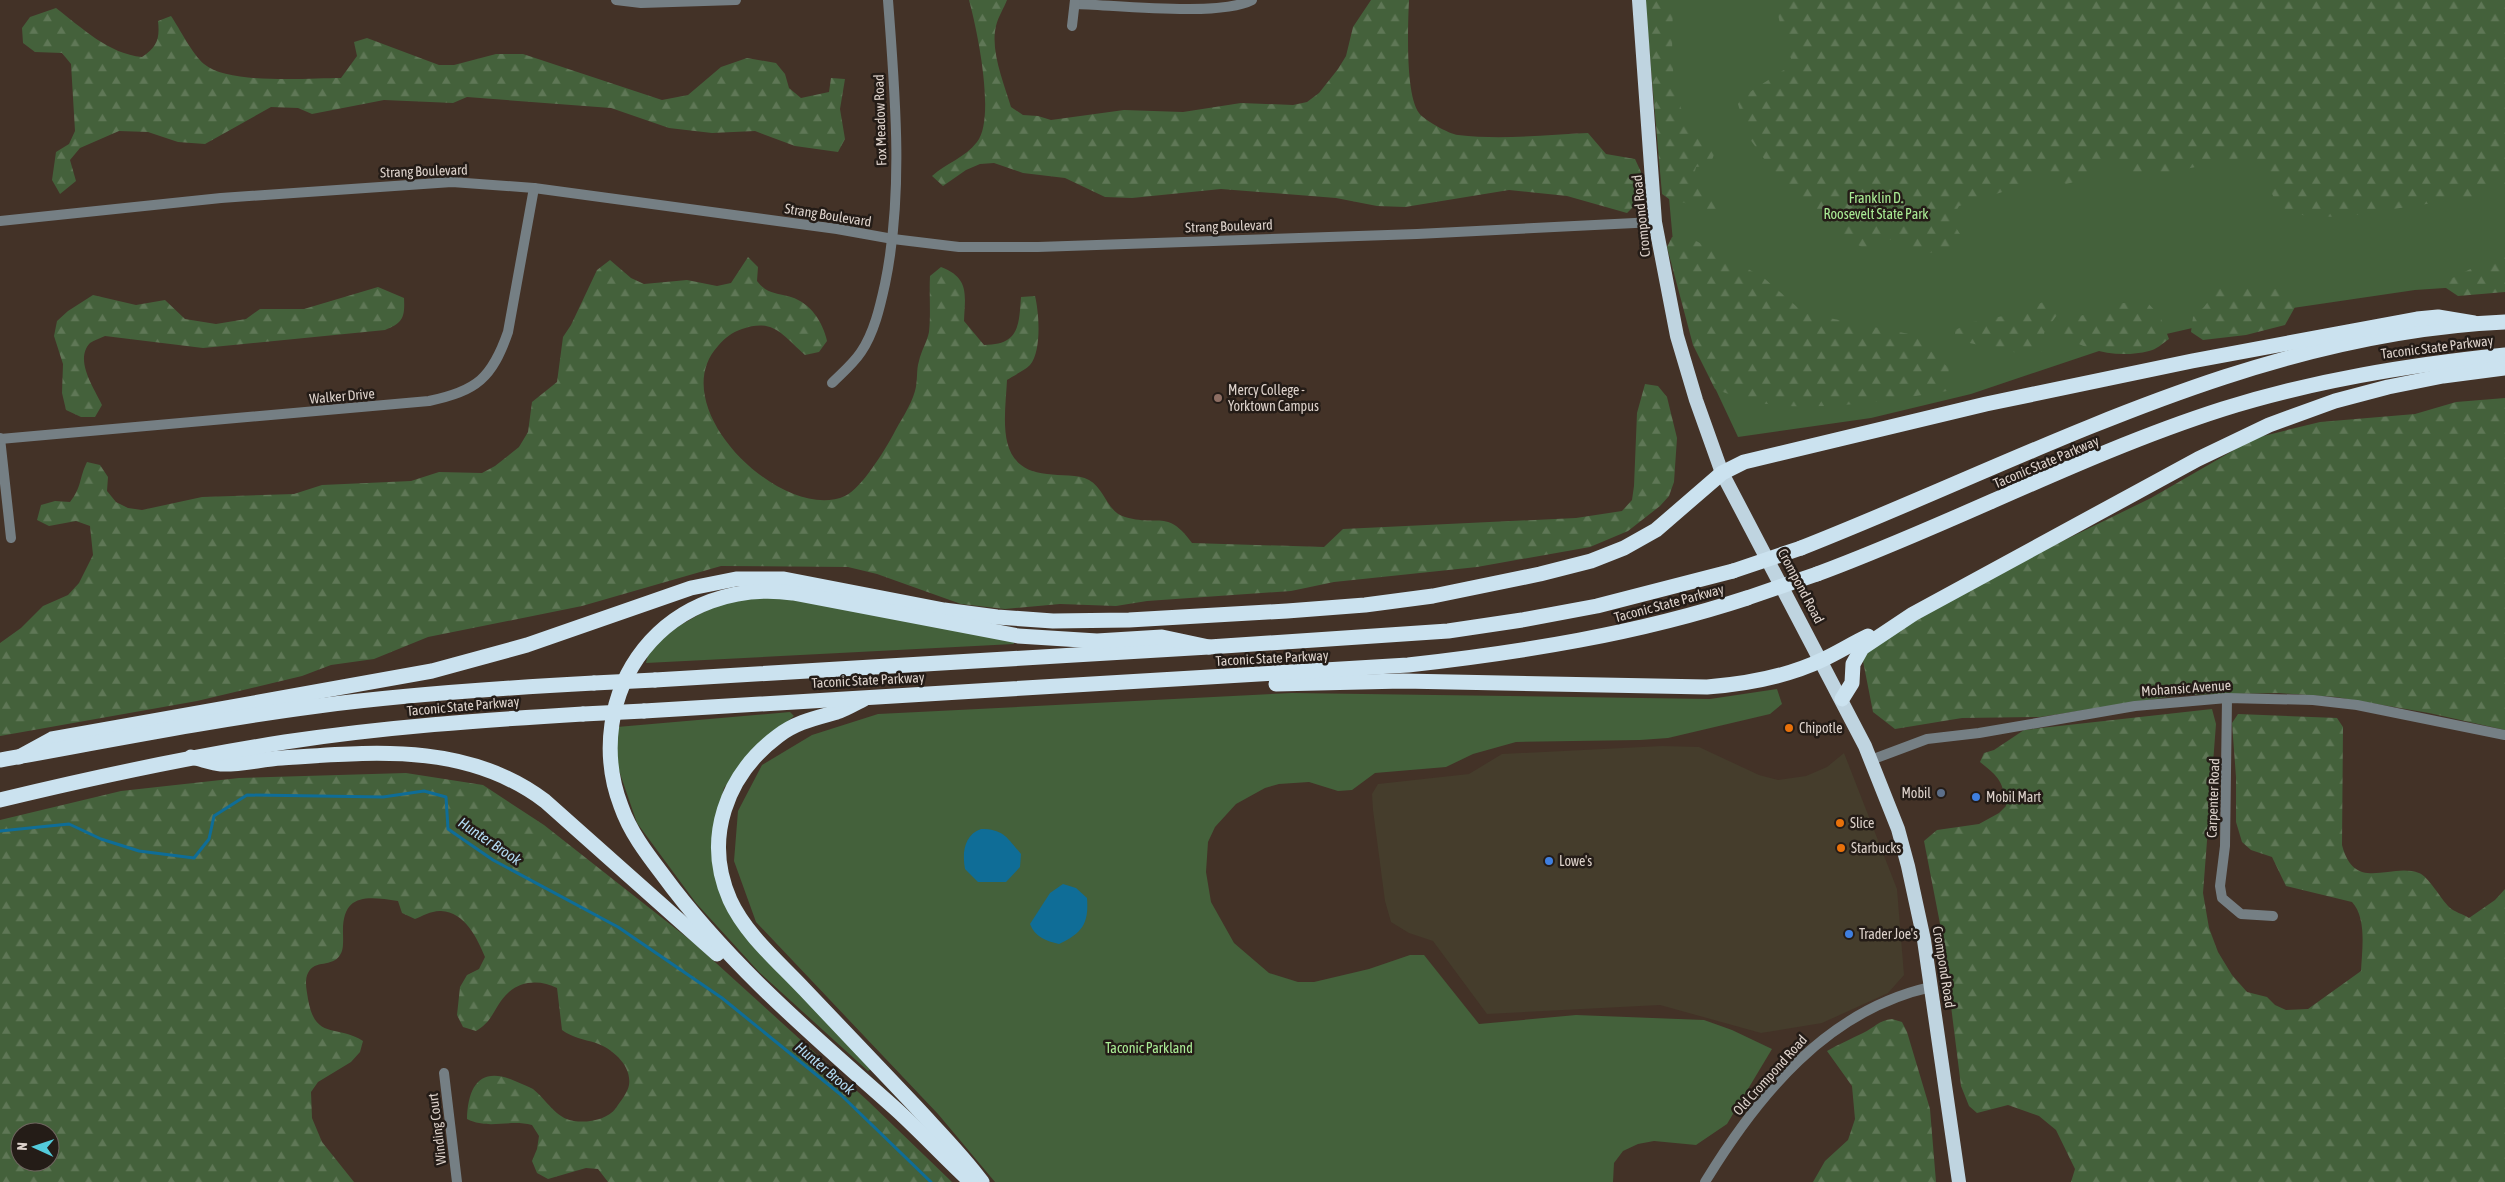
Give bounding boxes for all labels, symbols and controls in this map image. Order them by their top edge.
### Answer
street label: Fox Meadow Road [870,74,890,166]
street label: Strang Boulevard [380,161,468,181]
street label: Crompond Road [1629,174,1653,258]
park label: Franklin D. Roosevelt State Park [1824,190,1928,222]
street label: Strang Boulevard [783,200,873,230]
street label: Strang Boulevard [1185,216,1273,236]
street label: Taconic State Parkway [2380,332,2494,362]
place label: Mercy College - Yorktown Campus [1228,382,1319,414]
street label: Walker Drive [309,385,375,407]
marker: Mercy College - Yorktown Campus [1212,392,1224,404]
street label: Taconic State Parkway [1991,432,2101,491]
street label: Crompond Road [1775,546,1827,626]
street label: Taconic State Parkway [1612,581,1726,625]
street label: Taconic State Parkway [1215,647,1329,669]
street label: Taconic State Parkway [811,669,925,691]
street label: Mohansic Avenue [2141,677,2231,699]
street label: Taconic State Parkway [406,693,520,719]
place label: Chipotle [1799,720,1842,736]
marker: Chipotle [1783,722,1795,734]
street label: Carpenter Road [2204,758,2222,838]
place label: Mobil [1901,785,1931,801]
marker: Mobil [1935,787,1947,799]
place label: Mobil Mart [1986,789,2041,805]
marker: Mobil Mart [1970,791,1982,803]
water label: Hunter Brook [455,814,525,869]
place label: Slice [1850,815,1874,831]
marker: Slice [1834,817,1846,829]
place label: Starbucks [1851,840,1901,856]
marker: Starbucks [1835,842,1847,854]
place label: Lowe's [1559,853,1592,869]
marker: Lowe's [1543,855,1555,867]
street label: Crompond Road [1930,925,1958,1009]
place label: Trader Joe's [1859,926,1918,942]
marker: Trader Joe's [1843,928,1855,940]
street label: Old Crompond Road [1730,1031,1810,1119]
water label: Hunter Brook [792,1038,859,1098]
park label: Taconic Parkland [1105,1040,1193,1056]
street label: Winding Court [425,1092,449,1166]
north arrow [10,1122,60,1172]
text: N [14,1142,30,1151]

